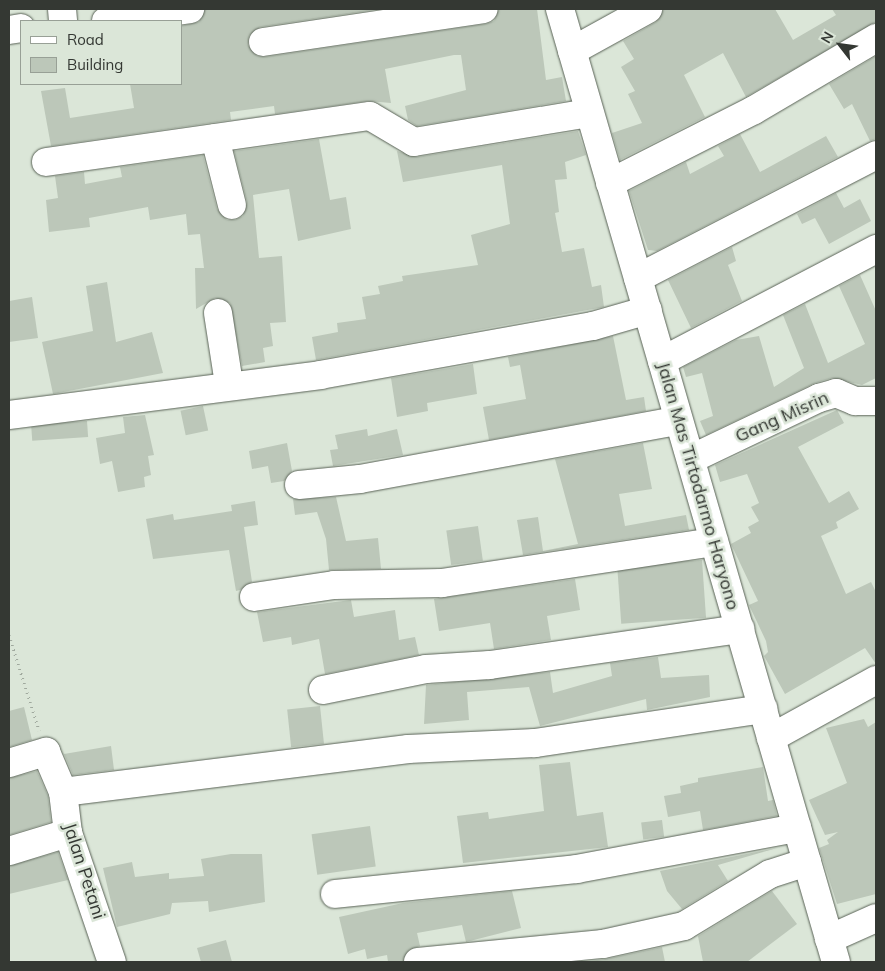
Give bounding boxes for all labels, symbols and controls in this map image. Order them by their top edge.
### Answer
legend [20,20,182,85]
north arrow [815,20,865,70]
text: N [817,28,837,47]
text: Road [67,30,104,49]
text: Building [67,55,123,74]
street label: Jalan Mas Tirtodarmo Haryono [652,360,744,612]
street label: Gang Misrin [732,387,832,447]
street label: Jalan Petani [58,820,110,922]

